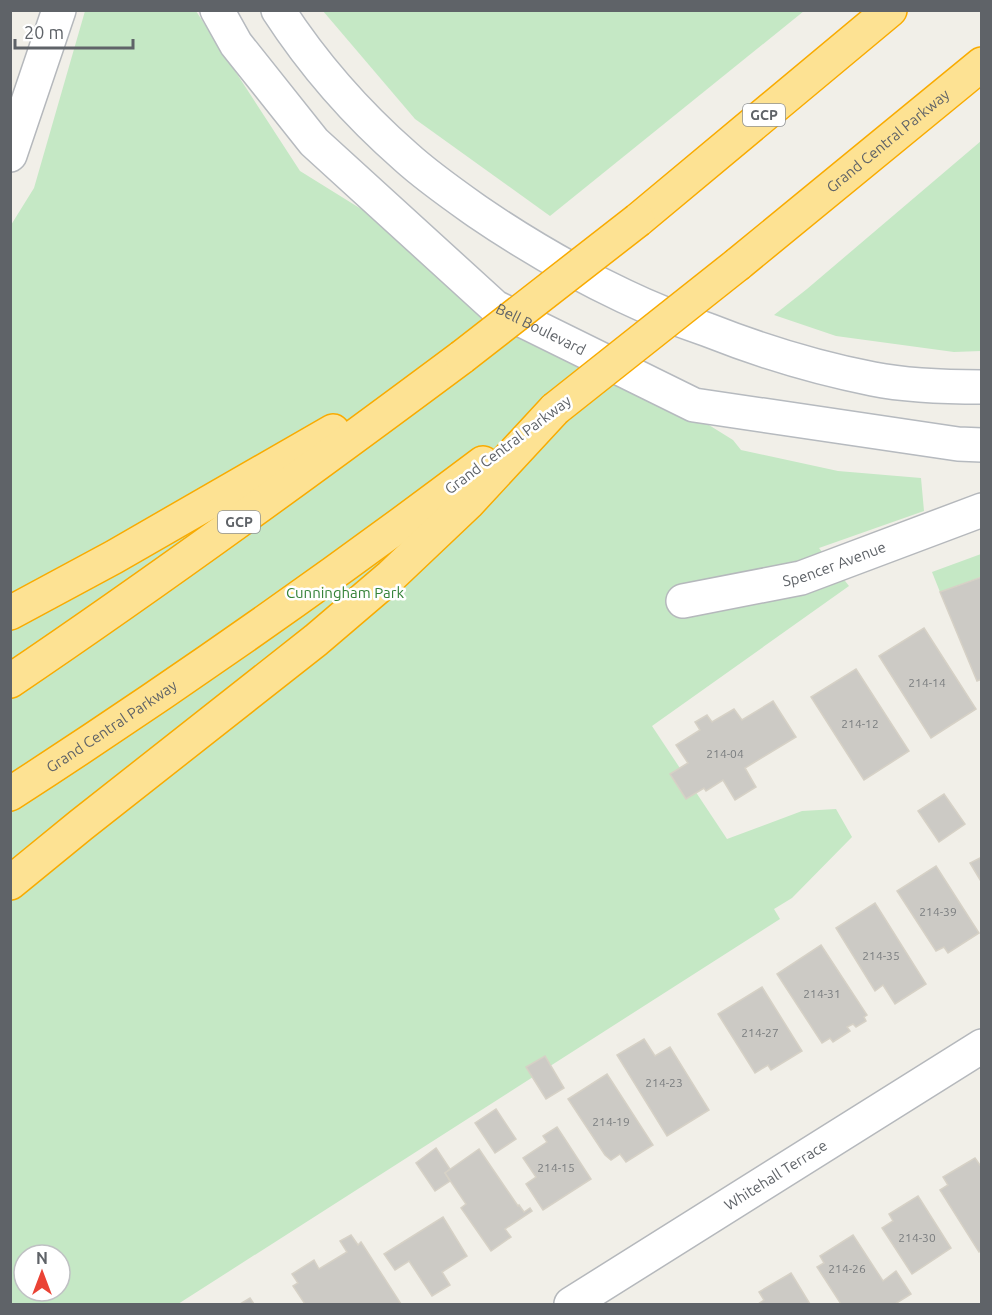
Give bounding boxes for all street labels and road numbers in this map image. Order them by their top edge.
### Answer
street label: Grand Central Parkway [823,85,952,196]
road number: GCP [743,104,785,126]
street label: Bell Boulevard [493,300,588,358]
street label: Grand Central Parkway [441,392,574,497]
road number: GCP [218,511,260,533]
street label: Spencer Avenue [781,538,888,589]
street label: Grand Central Parkway [43,676,180,776]
street label: Whitehall Terrace [721,1136,830,1214]

